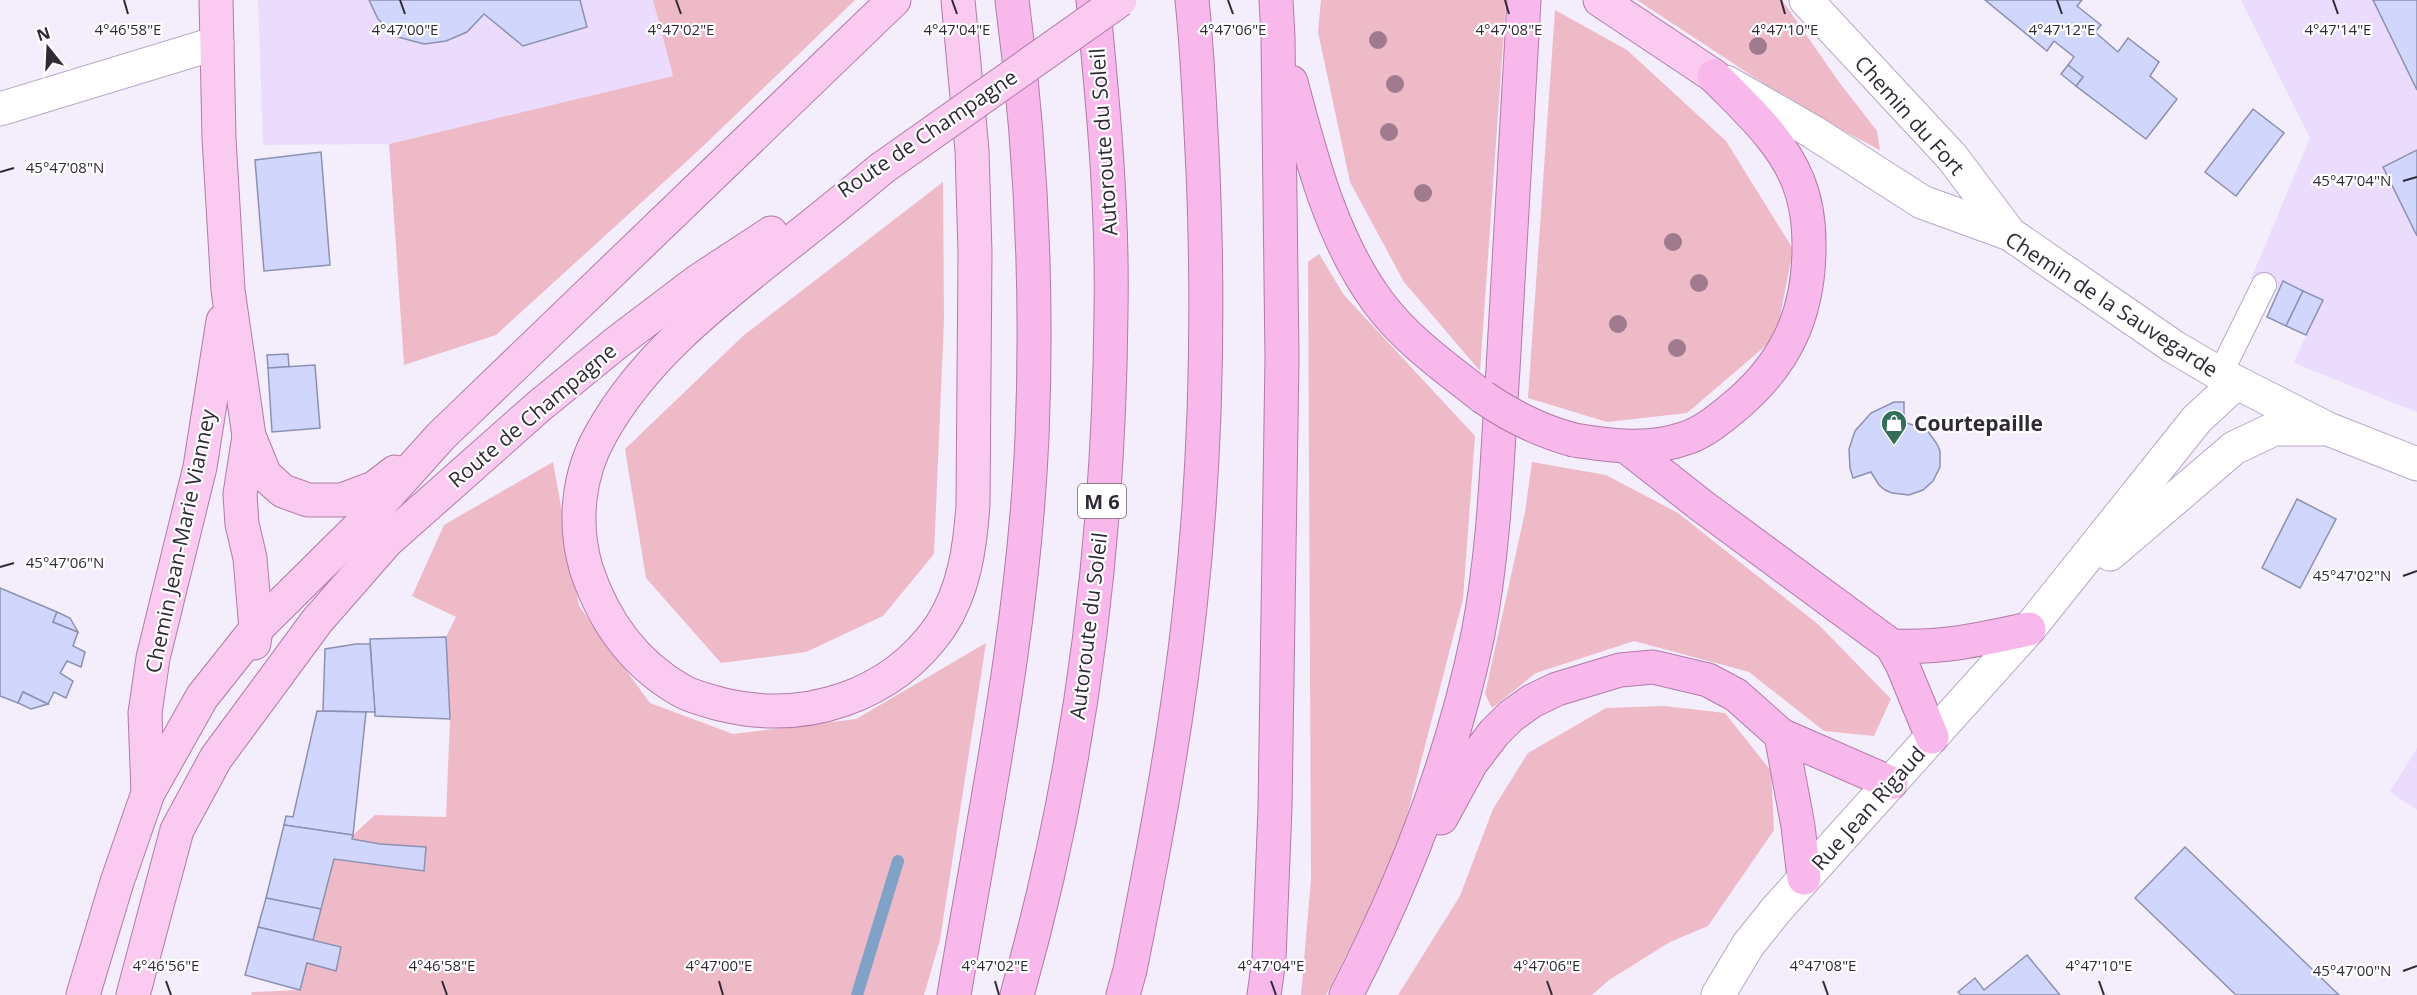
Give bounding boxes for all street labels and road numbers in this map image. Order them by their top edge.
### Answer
street label: Autoroute du Soleil [1082,47,1124,237]
street label: Chemin du Fort [1849,49,1971,181]
street label: Route de Champagne [832,62,1022,204]
street label: Chemin de la Sauvegarde [2000,225,2224,383]
street label: Route de Champagne [442,336,622,494]
street label: Chemin Jean-Marie Vianney [138,406,222,675]
road number: M 6 [1078,484,1126,518]
street label: Autoroute du Soleil [1063,531,1113,721]
street label: Rue Jean Rigaud [1805,740,1931,876]

